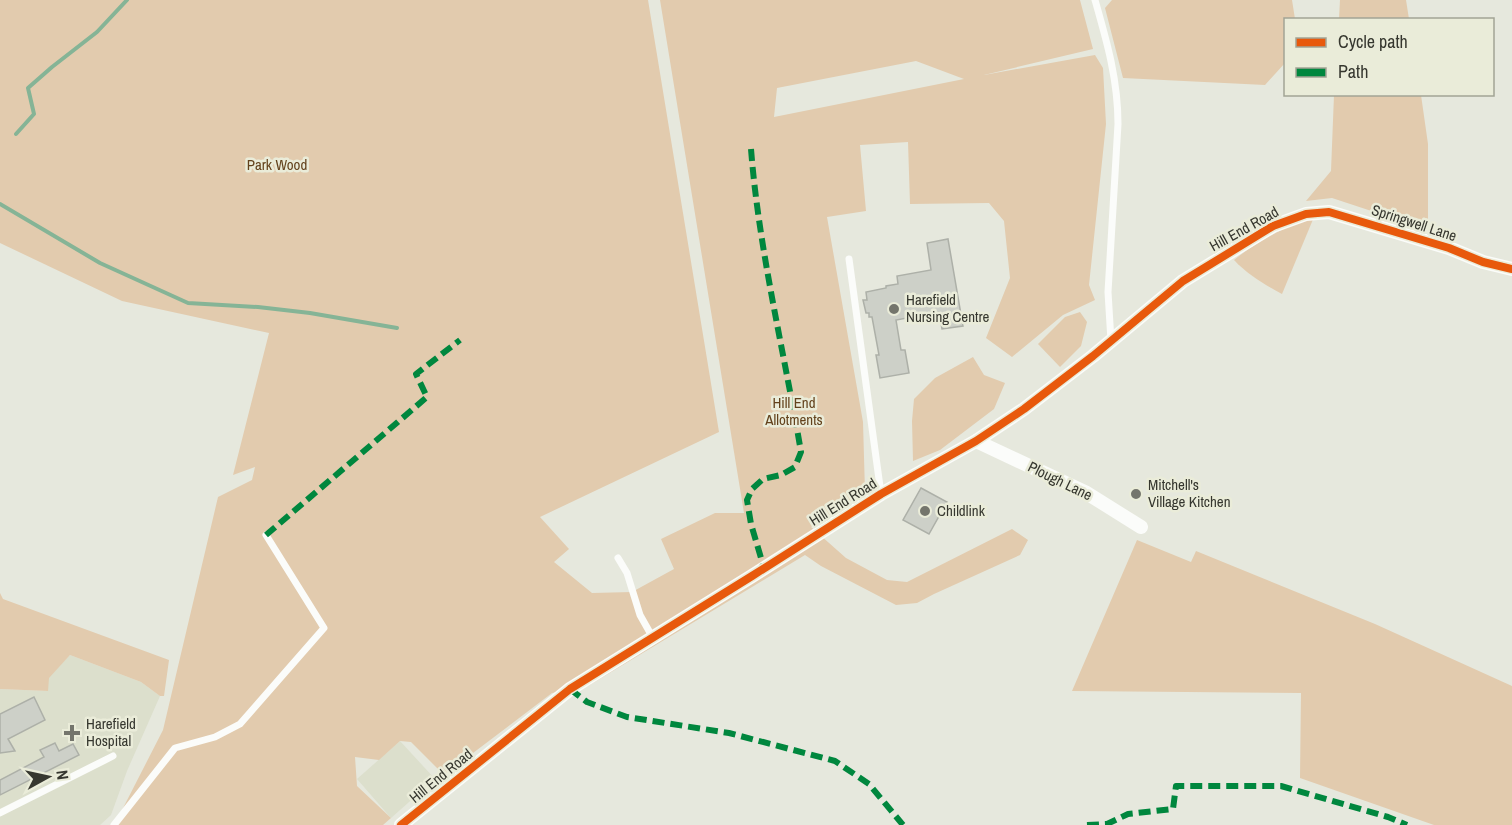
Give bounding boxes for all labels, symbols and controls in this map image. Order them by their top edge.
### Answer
legend [1284,18,1494,96]
text: Cycle path [1338,29,1408,54]
text: Path [1338,59,1368,84]
park label: Park Wood [247,154,307,175]
street label: Springwell Lane [1369,199,1459,246]
street label: Hill End Road [1205,201,1282,256]
place label: Harefield Nursing Centre [906,289,990,327]
marker: Harefield Nursing Centre [887,302,901,316]
park label: Hill End Allotments [764,392,823,430]
street label: Plough Lane [1025,456,1096,505]
street label: Hill End Road [805,473,880,531]
place label: Mitchell's Village Kitchen [1148,474,1231,512]
marker: Mitchell's Village Kitchen [1129,487,1143,501]
place label: Childlink [937,500,986,521]
marker: Childlink [918,504,932,518]
place label: Harefield Hospital [86,713,136,751]
marker: Harefield Hospital [63,724,81,742]
street label: Hill End Road [405,744,477,808]
north arrow [18,747,78,807]
text: N [51,769,74,781]

